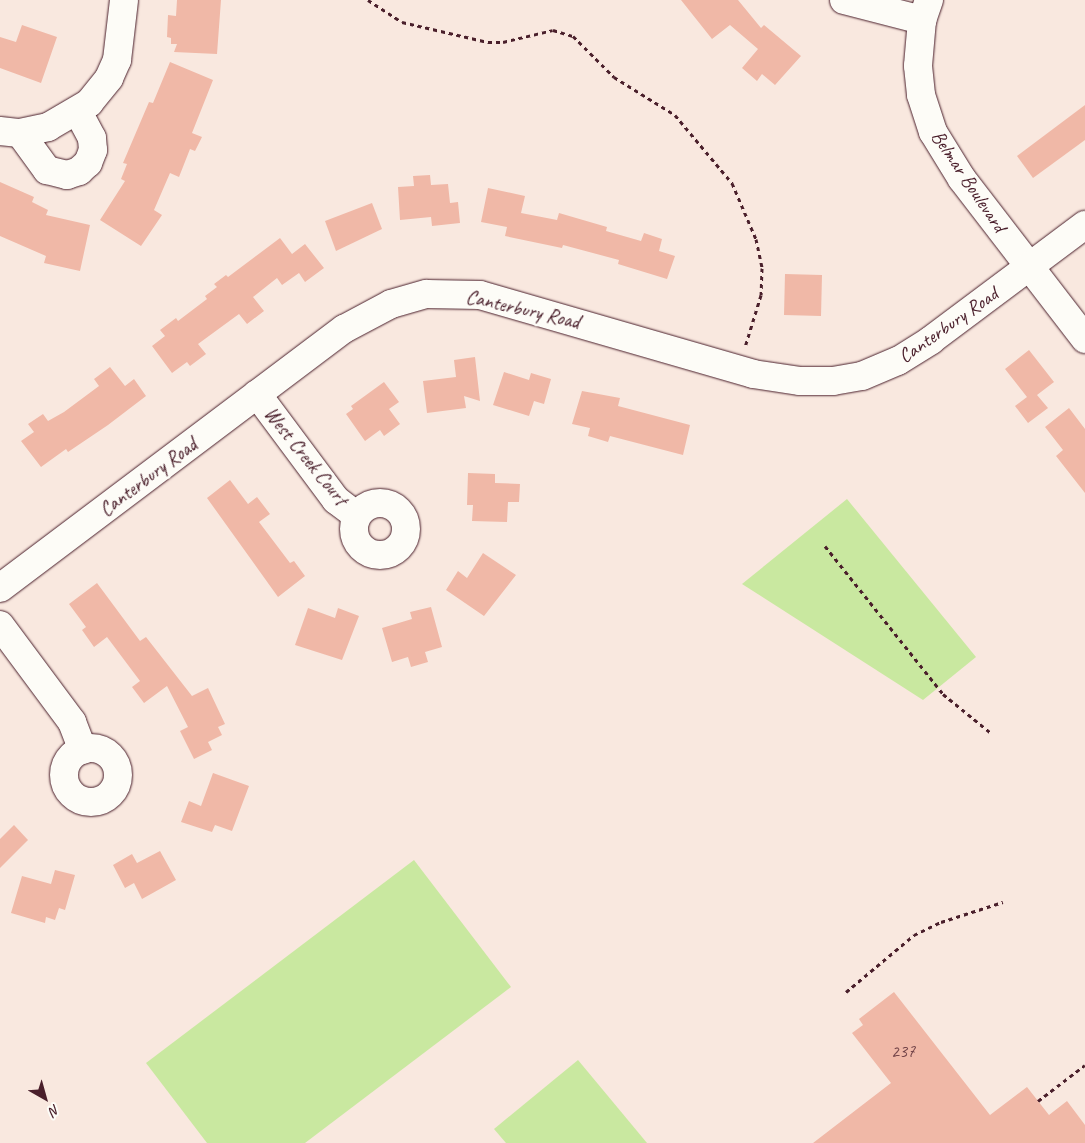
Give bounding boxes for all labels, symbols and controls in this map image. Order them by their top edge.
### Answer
street label: Belmar Boulevard [926,125,1012,237]
street label: Canterbury Road [894,282,1002,368]
street label: Canterbury Road [464,284,582,334]
street label: West Creek Court [259,402,353,510]
street label: Canterbury Road [94,433,202,521]
house number: 237 [891,1040,915,1062]
north arrow [20,1073,70,1123]
text: N [46,1101,63,1120]

